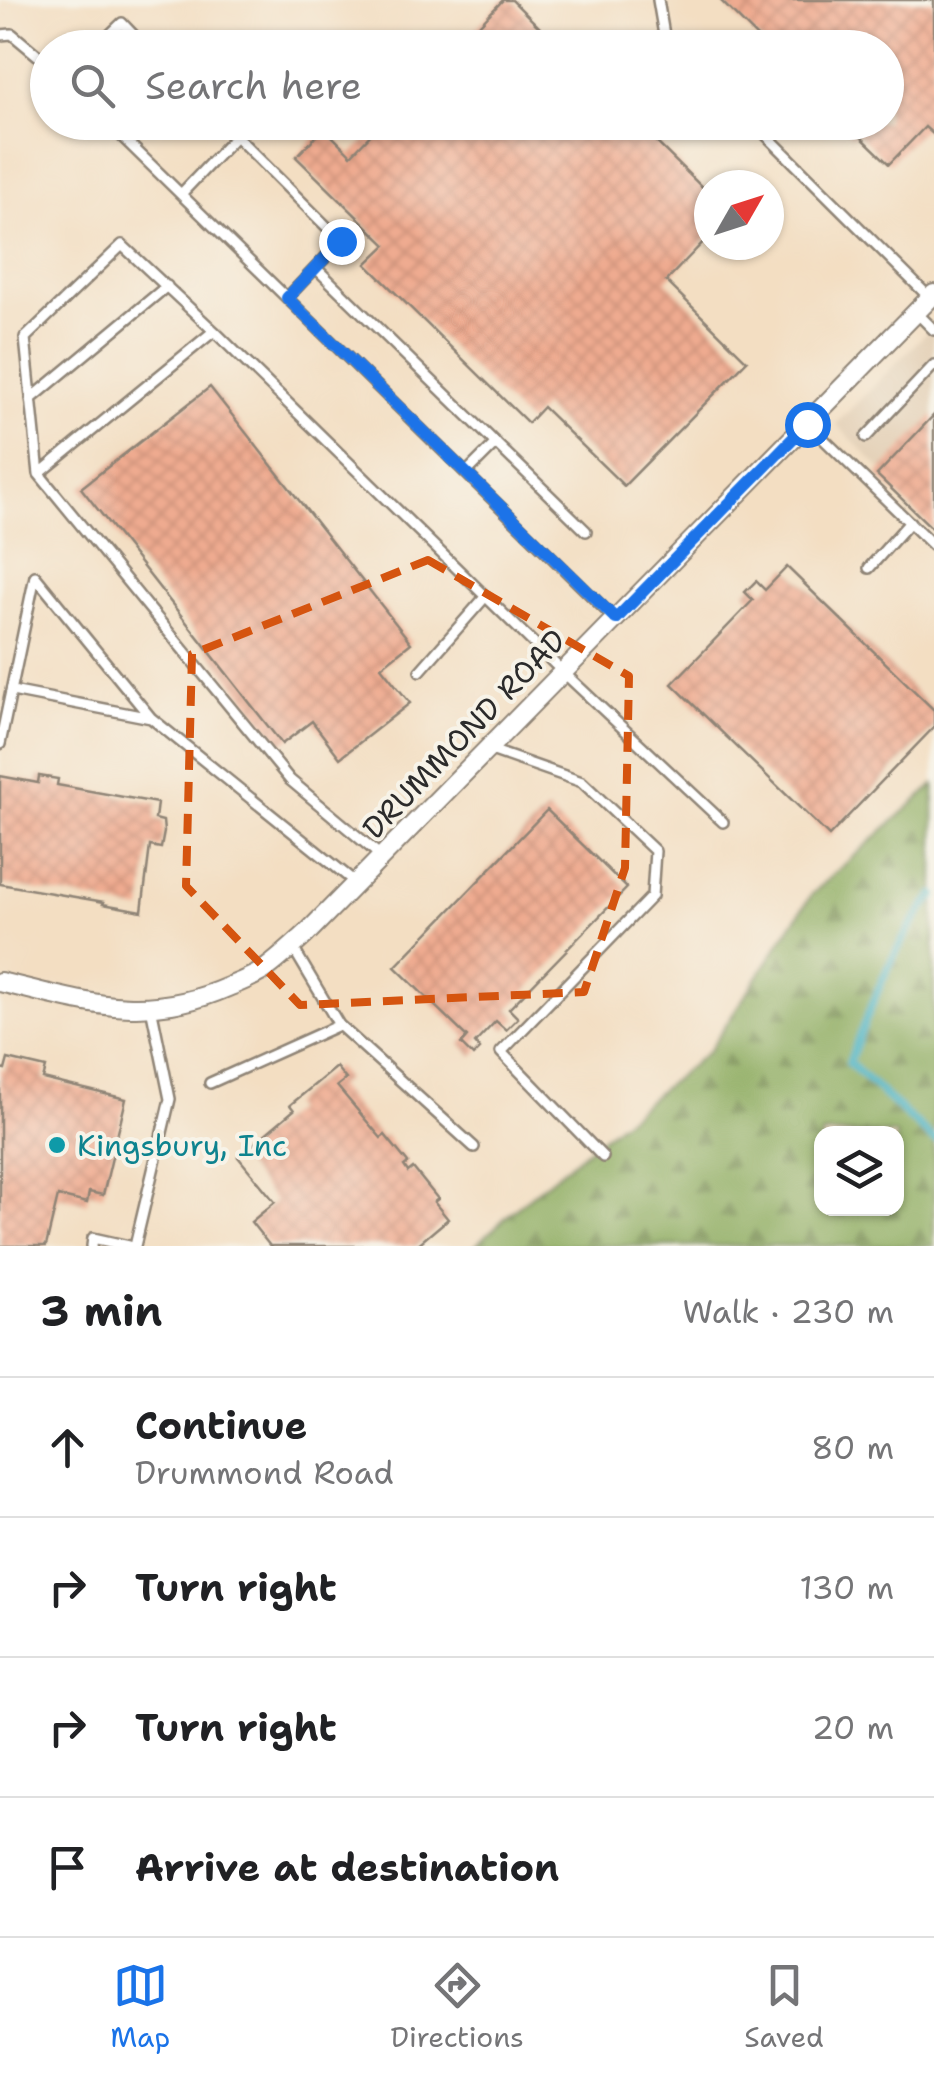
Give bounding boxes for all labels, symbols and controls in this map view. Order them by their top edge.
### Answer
search box [30,30,904,140]
icon: search [65,58,120,113]
text: Search here [145,60,362,111]
north arrow [694,170,784,260]
route end [319,219,365,265]
route start [785,402,831,448]
street label: DRUMMOND ROAD [353,620,575,848]
place label: Kingsbury, Inc [77,1125,287,1166]
map controls [814,1126,904,1216]
button: layers [814,1126,904,1216]
marker: Kingsbury, Inc [46,1134,68,1156]
text: 3 min [40,1283,162,1339]
text: Walk · 230 m [682,1290,894,1333]
text: Continue [135,1400,307,1451]
icon: ahead [40,1420,95,1475]
text: 80 m [811,1426,894,1469]
text: Drummond Road [135,1451,394,1494]
icon: right [40,1560,95,1615]
text: Turn right [135,1562,337,1613]
text: 130 m [799,1566,894,1609]
icon: right [40,1700,95,1755]
text: Turn right [135,1702,337,1753]
text: 20 m [812,1706,894,1749]
icon: arrive [40,1840,95,1895]
text: Arrive at destination [135,1842,559,1893]
tab: Map [110,1958,170,2056]
tab: Directions [391,1958,524,2056]
tab: Saved [744,1958,824,2056]

